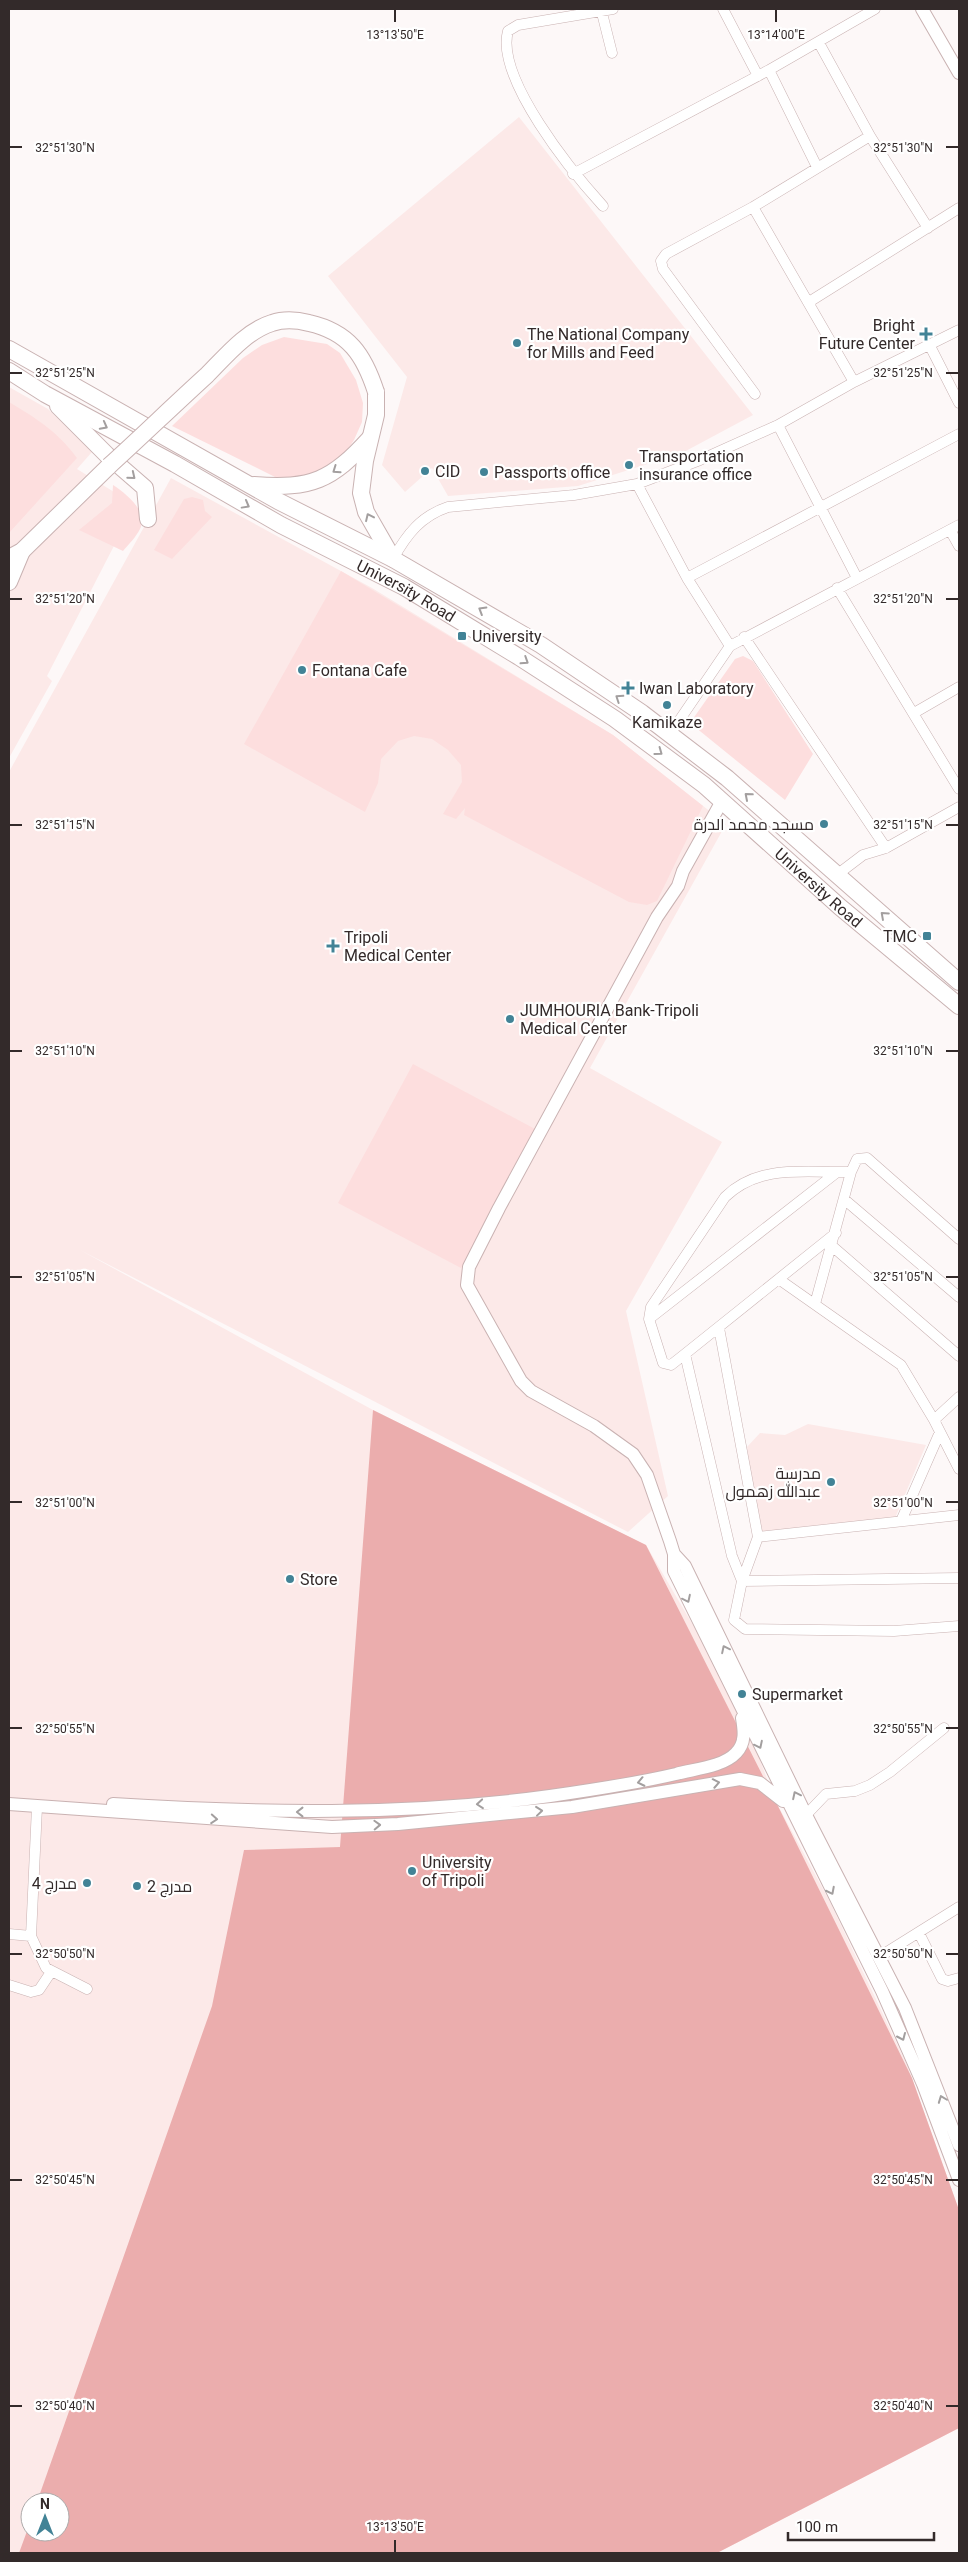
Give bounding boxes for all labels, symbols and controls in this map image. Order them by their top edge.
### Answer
text: 13°13'50"E [366,28,424,42]
text: 13°14'00"E [747,28,805,42]
text: 32°51'30"N [35,141,95,155]
text: 32°51'30"N [873,141,933,155]
place label: Bright Future Center [819,316,916,353]
place label: The National Company for Mills and Feed [527,325,690,362]
marker: Bright Future Center [919,327,933,341]
marker: The National Company for Mills and Feed [511,337,523,349]
text: 32°51'25"N [35,366,95,380]
text: 32°51'25"N [873,366,933,380]
one-way arrow [98,419,107,429]
place label: Transportation insurance office [639,447,752,484]
marker: Transportation insurance office [623,459,635,471]
place label: CID [435,462,460,481]
place label: Passports office [494,463,610,482]
one-way arrow [333,464,342,473]
marker: CID [419,465,431,477]
marker: Passports office [478,466,490,478]
one-way arrow [126,470,135,479]
one-way arrow [240,498,249,508]
one-way arrow [365,513,375,522]
street label: University Road [354,555,459,626]
text: 32°51'20"N [35,592,95,606]
text: 32°51'20"N [873,592,933,606]
one-way arrow [479,607,488,617]
place label: University [472,627,542,646]
marker: University [456,630,468,642]
one-way arrow [519,654,528,664]
place label: Fontana Cafe [312,661,407,680]
marker: Fontana Cafe [296,664,308,676]
place label: Iwan Laboratory [639,679,754,698]
marker: Iwan Laboratory [621,681,635,695]
one-way arrow [615,695,625,704]
marker: Kamikaze [661,699,673,711]
place label: Kamikaze [632,713,702,732]
one-way arrow [653,746,663,755]
one-way arrow [745,793,754,802]
place label: مسجد محمد الدرة [694,815,814,834]
text: 32°51'15"N [35,818,95,832]
marker: مسجد محمد الدرة [818,818,830,830]
text: 32°51'15"N [873,818,933,832]
street label: University Road [771,844,866,931]
one-way arrow [880,911,889,920]
place label: TMC [883,927,917,946]
place label: Tripoli Medical Center [344,928,452,965]
marker: TMC [921,930,933,942]
marker: Tripoli Medical Center [326,939,340,953]
place label: JUMHOURIA Bank-Tripoli Medical Center [520,1001,699,1038]
marker: JUMHOURIA Bank-Tripoli Medical Center [504,1013,516,1025]
text: 32°51'10"N [35,1044,95,1058]
text: 32°51'10"N [873,1044,933,1058]
text: 32°51'05"N [35,1270,95,1284]
text: 32°51'05"N [873,1270,933,1284]
place label: مدرسة عبدالله زهمول [725,1464,821,1502]
marker: مدرسة عبدالله زهمول [825,1476,837,1488]
text: 32°51'00"N [35,1496,95,1510]
text: 32°51'00"N [873,1496,933,1510]
place label: Store [300,1570,337,1589]
marker: Store [284,1573,296,1585]
one-way arrow [681,1594,691,1603]
one-way arrow [721,1645,731,1654]
place label: Supermarket [752,1685,843,1704]
marker: Supermarket [736,1688,748,1700]
text: 32°50'55"N [35,1722,95,1736]
text: 32°50'55"N [873,1722,933,1736]
one-way arrow [753,1740,763,1749]
one-way arrow [636,1776,645,1787]
one-way arrow [712,1778,721,1788]
one-way arrow [792,1791,802,1800]
one-way arrow [475,1798,483,1809]
one-way arrow [535,1806,543,1817]
one-way arrow [296,1807,304,1817]
one-way arrow [211,1814,219,1825]
one-way arrow [373,1820,381,1830]
place label: University of Tripoli [422,1853,492,1890]
marker: University of Tripoli [406,1865,418,1877]
place label: مدرج 4 [32,1874,77,1895]
marker: مدرج 4 [81,1877,93,1889]
place label: مدرج 2 [147,1877,192,1898]
marker: مدرج 2 [131,1880,143,1892]
one-way arrow [825,1886,835,1895]
text: 32°50'50"N [35,1947,95,1961]
text: 32°50'50"N [873,1947,933,1961]
one-way arrow [896,2032,907,2041]
one-way arrow [938,2095,948,2104]
text: 32°50'45"N [35,2173,95,2187]
text: 32°50'45"N [873,2173,933,2187]
text: 32°50'40"N [35,2399,95,2413]
text: 32°50'40"N [873,2399,933,2413]
north arrow [20,2492,70,2542]
text: N [40,2496,50,2512]
scale bar [788,2510,934,2542]
text: 100 m [796,2518,838,2536]
text: 13°13'50"E [366,2520,424,2534]

